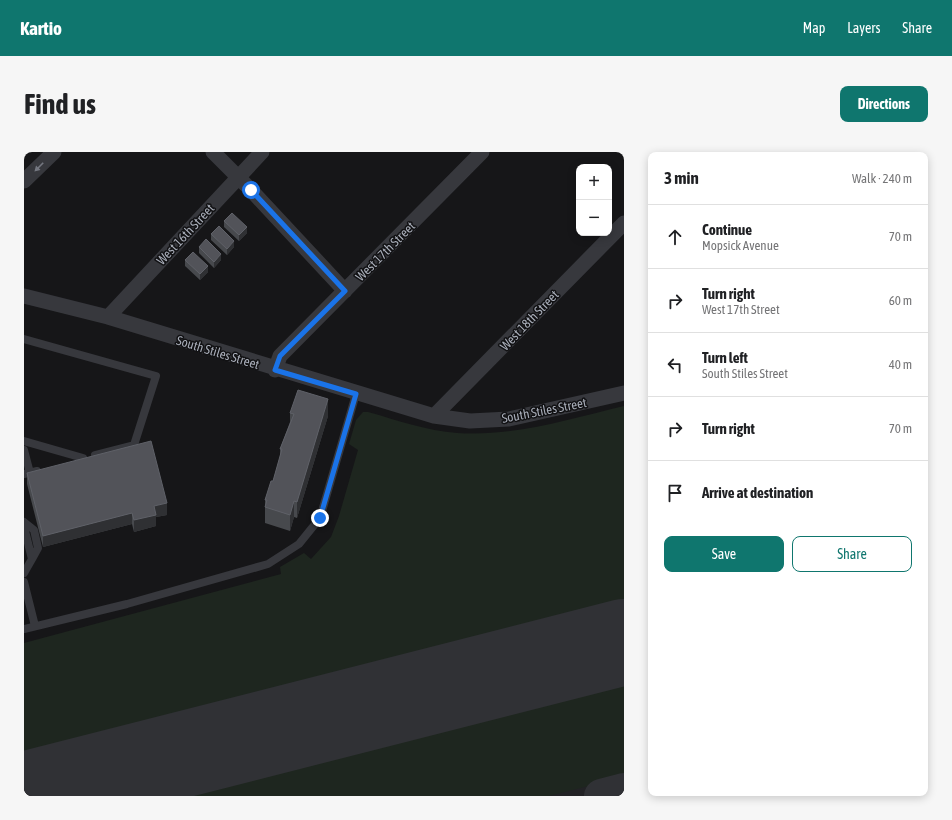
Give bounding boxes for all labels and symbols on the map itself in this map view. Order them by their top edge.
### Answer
one-way arrow [34,162,44,172]
route start [242,181,260,199]
street label: West 16th Street [153,201,217,268]
street label: West 17th Street [353,218,418,284]
street label: West 18th Street [497,287,562,353]
street label: South Stiles Street [175,333,261,372]
street label: South Stiles Street [500,395,588,426]
route end [311,509,329,527]

